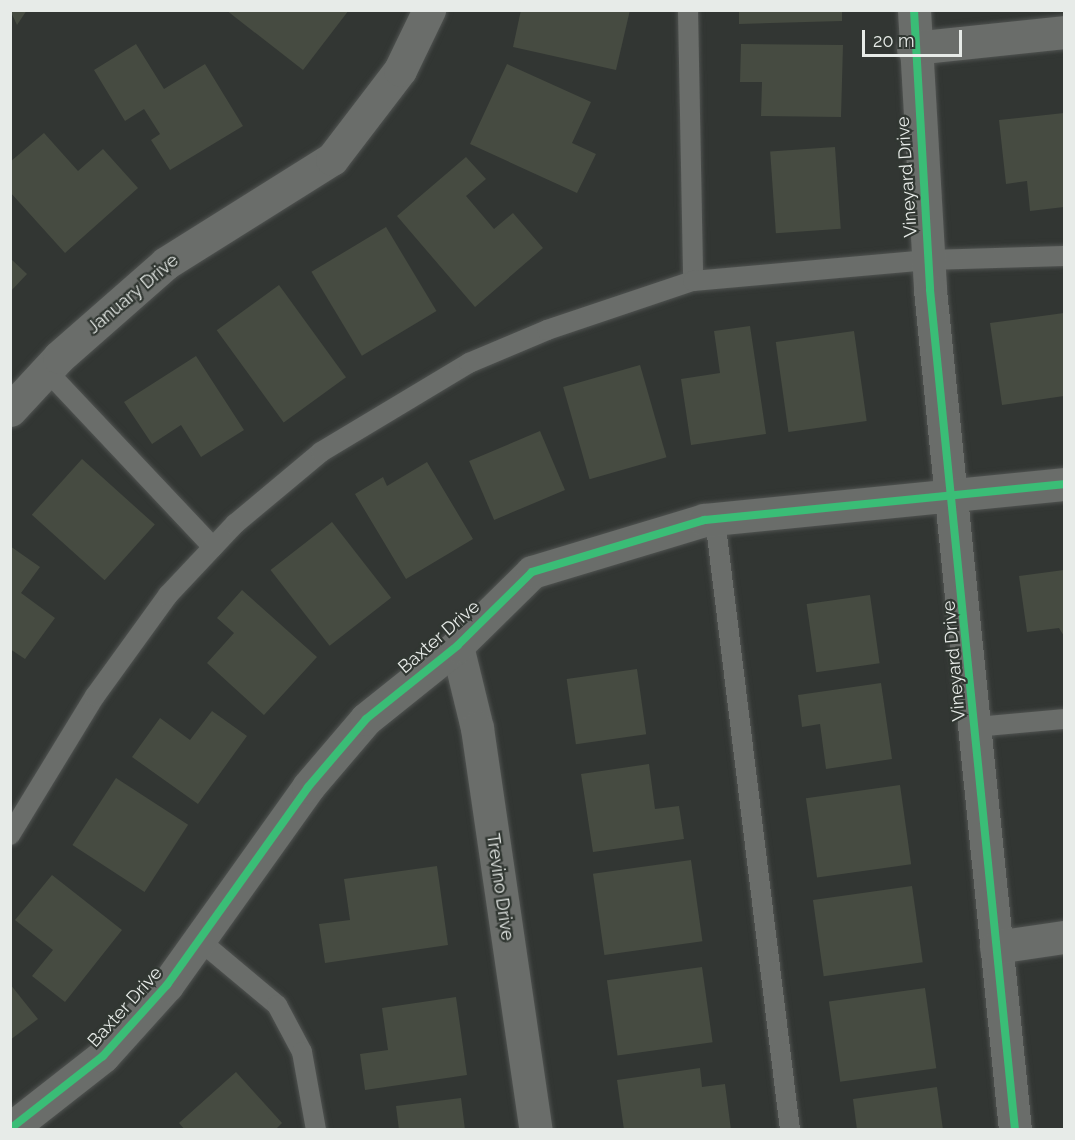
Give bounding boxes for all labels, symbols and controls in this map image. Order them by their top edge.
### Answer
scale bar [865,18,966,56]
text: 20 m [873,30,915,51]
street label: Vineyard Drive [892,116,922,238]
street label: January Drive [83,249,183,339]
street label: Baxter Drive [394,596,484,678]
street label: Vineyard Drive [938,600,970,722]
street label: Trevino Drive [482,832,518,942]
street label: Baxter Drive [83,962,167,1052]

